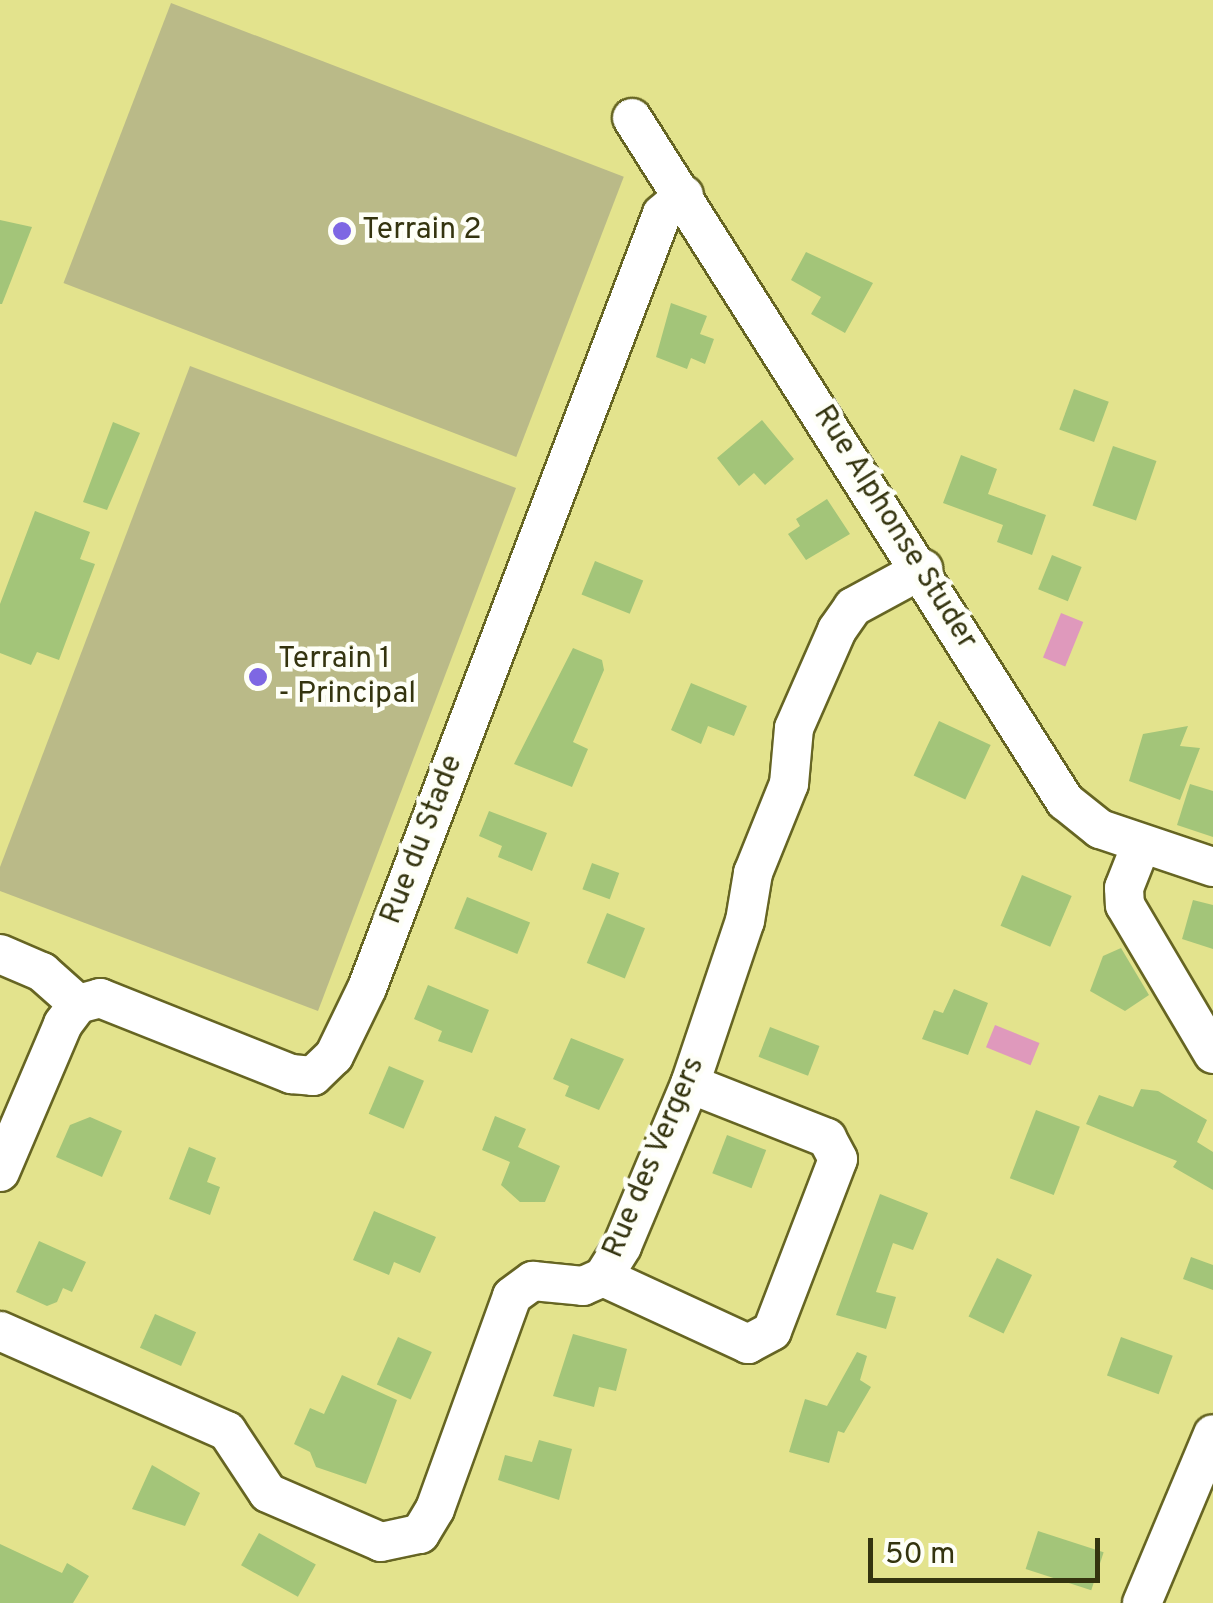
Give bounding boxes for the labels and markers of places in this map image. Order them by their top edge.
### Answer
place label: Terrain 2 [362,213,482,249]
marker: Terrain 2 [331,220,353,242]
place label: Terrain 1 - Principal [278,642,416,712]
marker: Terrain 1 - Principal [247,666,269,688]

